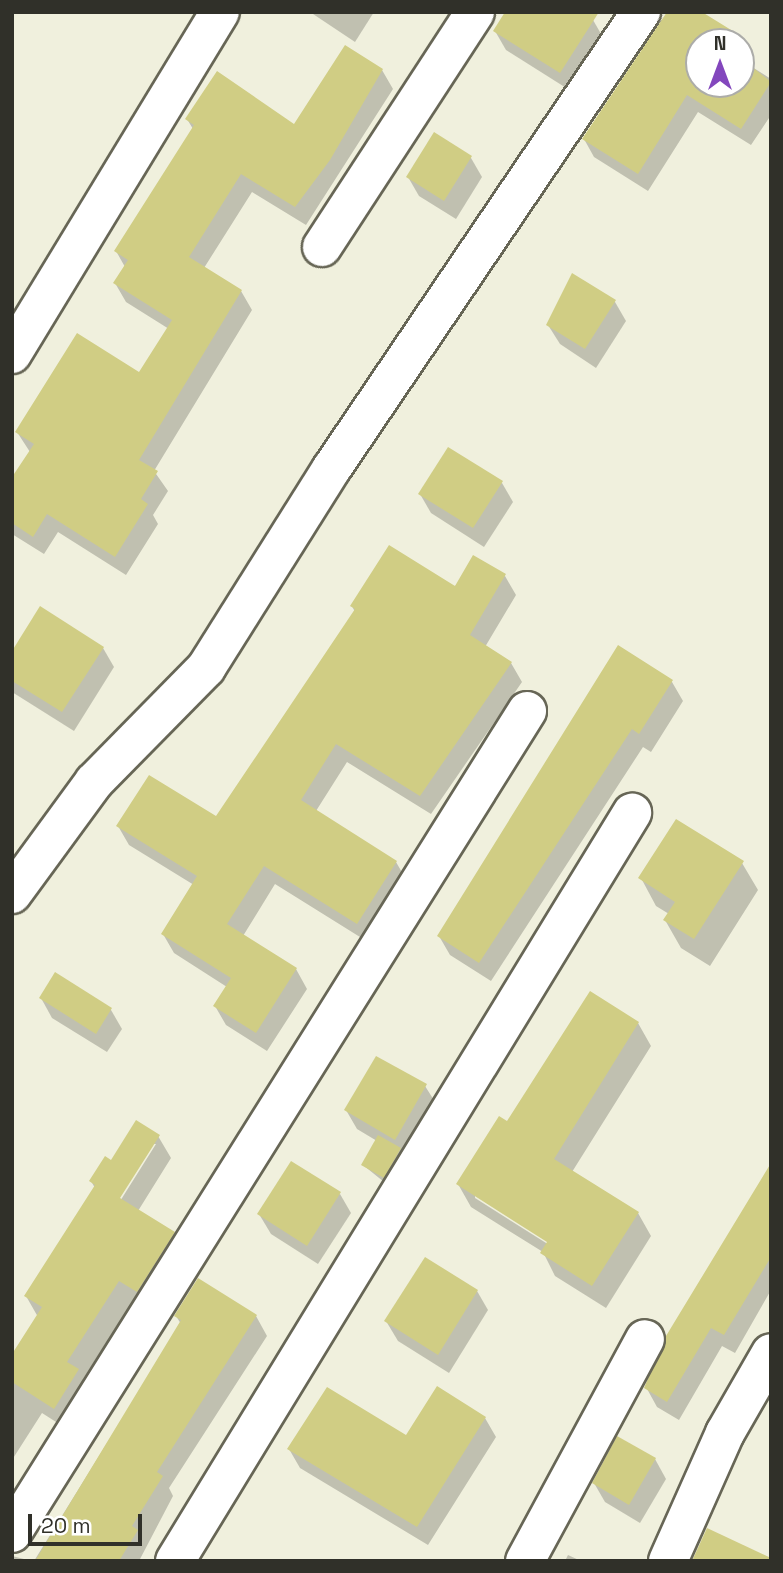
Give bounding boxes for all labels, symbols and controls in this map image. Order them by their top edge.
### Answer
north arrow [685,28,755,98]
text: N [714,31,726,56]
scale bar [32,1500,145,1544]
text: 20 m [41,1512,91,1539]

